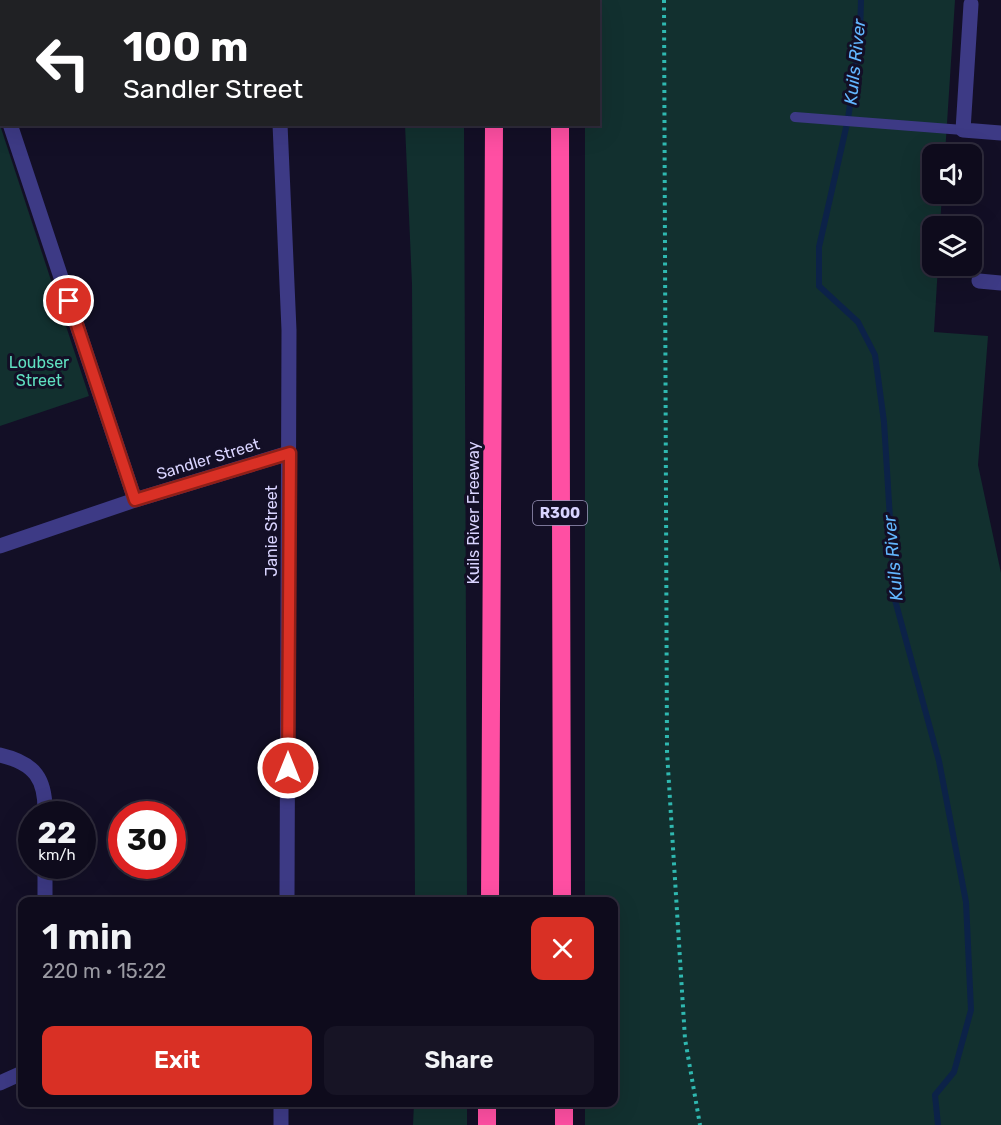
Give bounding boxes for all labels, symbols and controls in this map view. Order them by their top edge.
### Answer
water label: Kuils River [840,17,871,106]
text: 100 m [123,22,248,72]
icon: left [24,24,102,102]
text: Sandler Street [123,73,303,105]
map controls [922,144,982,276]
button: sound [922,144,982,204]
button: layers [922,216,982,276]
pin [43,275,94,326]
icon: arrive [52,284,85,317]
park label: Loubser Street [9,353,69,390]
street label: Sandler Street [154,434,262,484]
street label: Kuils River Freeway [464,441,483,585]
street label: Janie Street [262,485,281,577]
road number: R300 [533,501,587,525]
water label: Kuils River [878,513,908,602]
position arrow [256,736,320,800]
speed limit sign: 30 [108,801,186,879]
text: 22 [38,815,77,851]
text: km/h [38,846,76,864]
text: 1 min [42,915,133,958]
button: close [531,917,594,980]
text: 220 m · 15:22 [42,959,166,983]
button: Exit [42,1026,312,1095]
button: Share [324,1026,594,1095]

